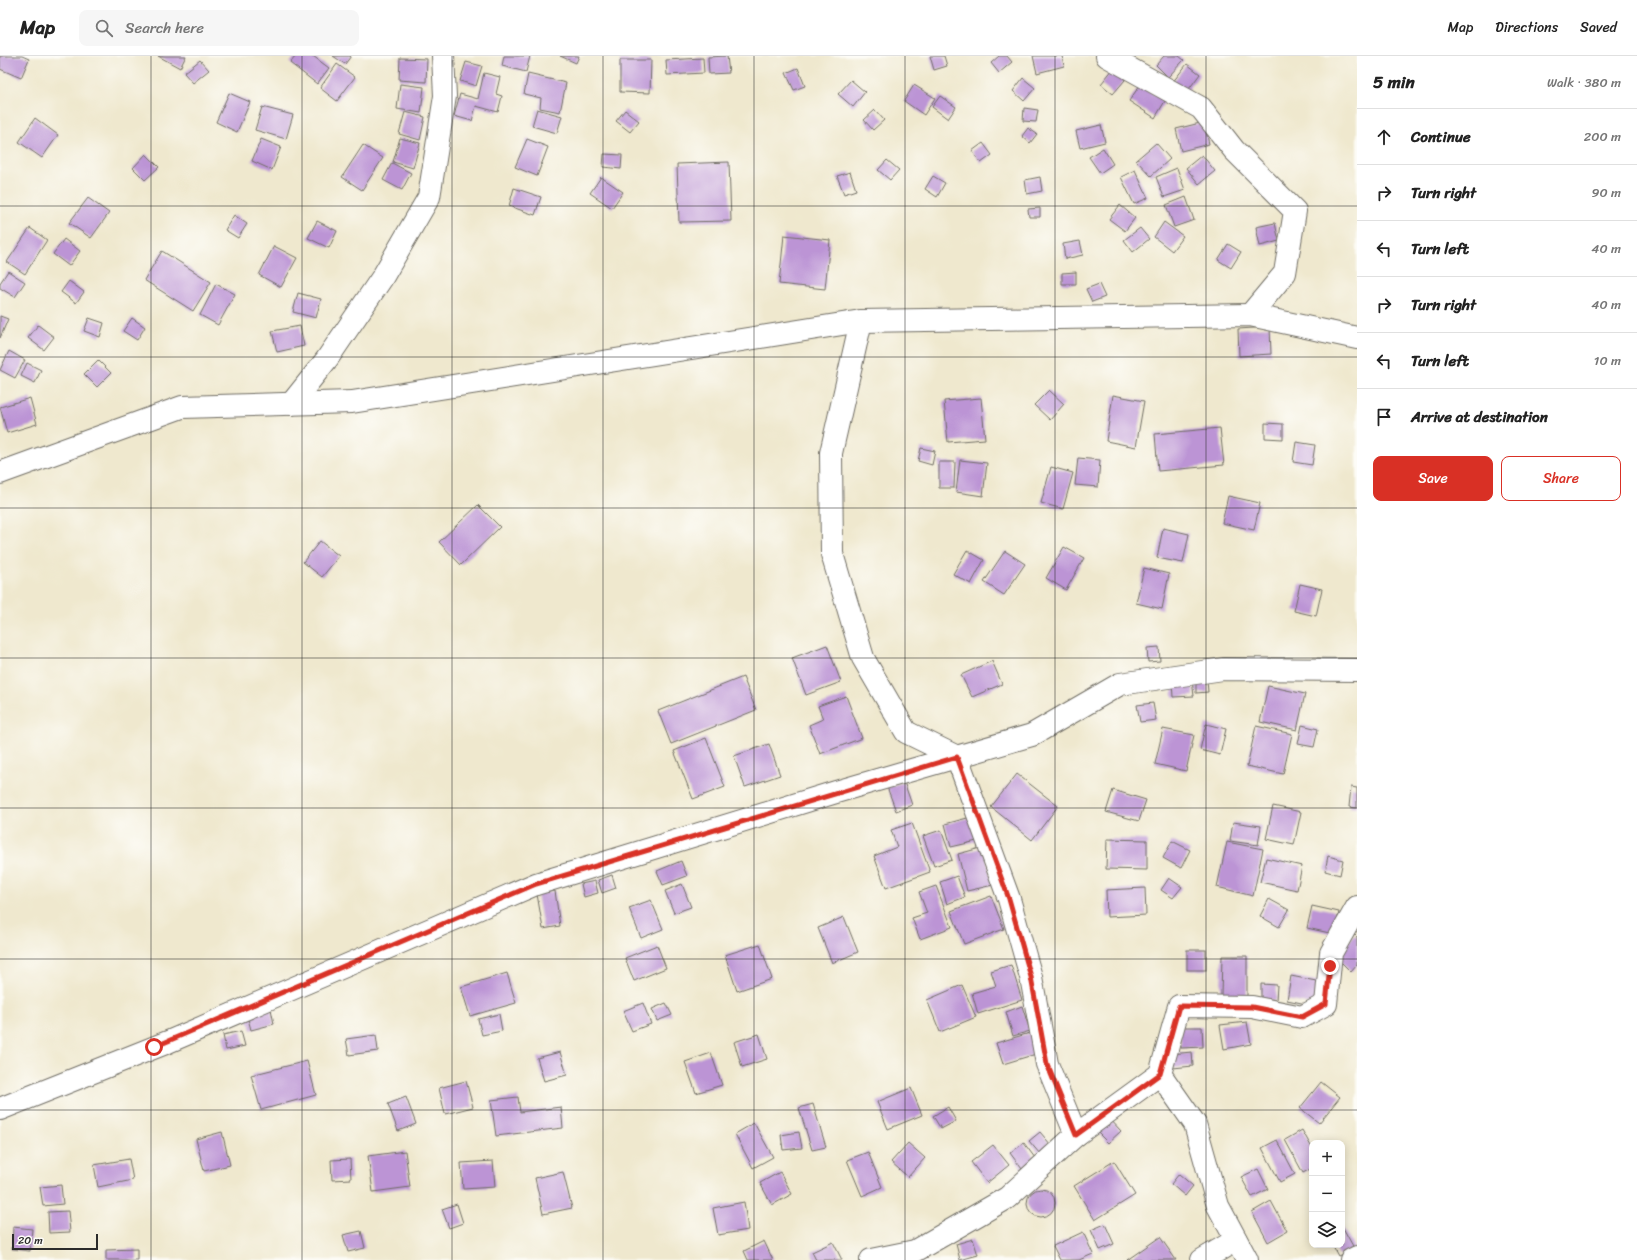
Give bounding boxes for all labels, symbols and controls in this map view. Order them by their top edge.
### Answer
search box [79,10,359,46]
text: Map [20,11,55,44]
text: Search here [125,15,204,41]
text: Map [1447,15,1473,40]
text: Directions [1495,15,1558,40]
text: Saved [1580,15,1617,40]
icon: search [93,17,115,39]
text: 5 min [1373,67,1415,97]
text: Walk · 380 m [1547,71,1621,94]
text: Continue [1411,124,1471,150]
text: 200 m [1584,125,1621,148]
icon: ahead [1373,126,1395,148]
text: Turn right [1411,180,1476,206]
text: 90 m [1591,181,1621,204]
icon: right [1373,182,1395,204]
text: Turn left [1411,236,1469,262]
text: 40 m [1591,237,1621,260]
icon: left [1373,238,1395,260]
text: Turn right [1411,292,1476,318]
text: 40 m [1591,293,1621,316]
icon: right [1373,294,1395,316]
text: Turn left [1411,348,1469,374]
text: 10 m [1594,349,1621,372]
icon: left [1373,350,1395,372]
text: Arrive at destination [1411,404,1548,430]
icon: arrive [1373,406,1395,428]
button: Save [1373,456,1493,501]
button: Share [1501,456,1621,501]
route end [1321,957,1339,975]
route start [145,1038,163,1056]
map controls [1309,1140,1345,1248]
button: + [1309,1140,1345,1176]
button: − [1309,1176,1345,1212]
button: layers [1309,1212,1345,1248]
text: 20 m [18,1231,43,1250]
scale bar [12,1232,98,1251]

